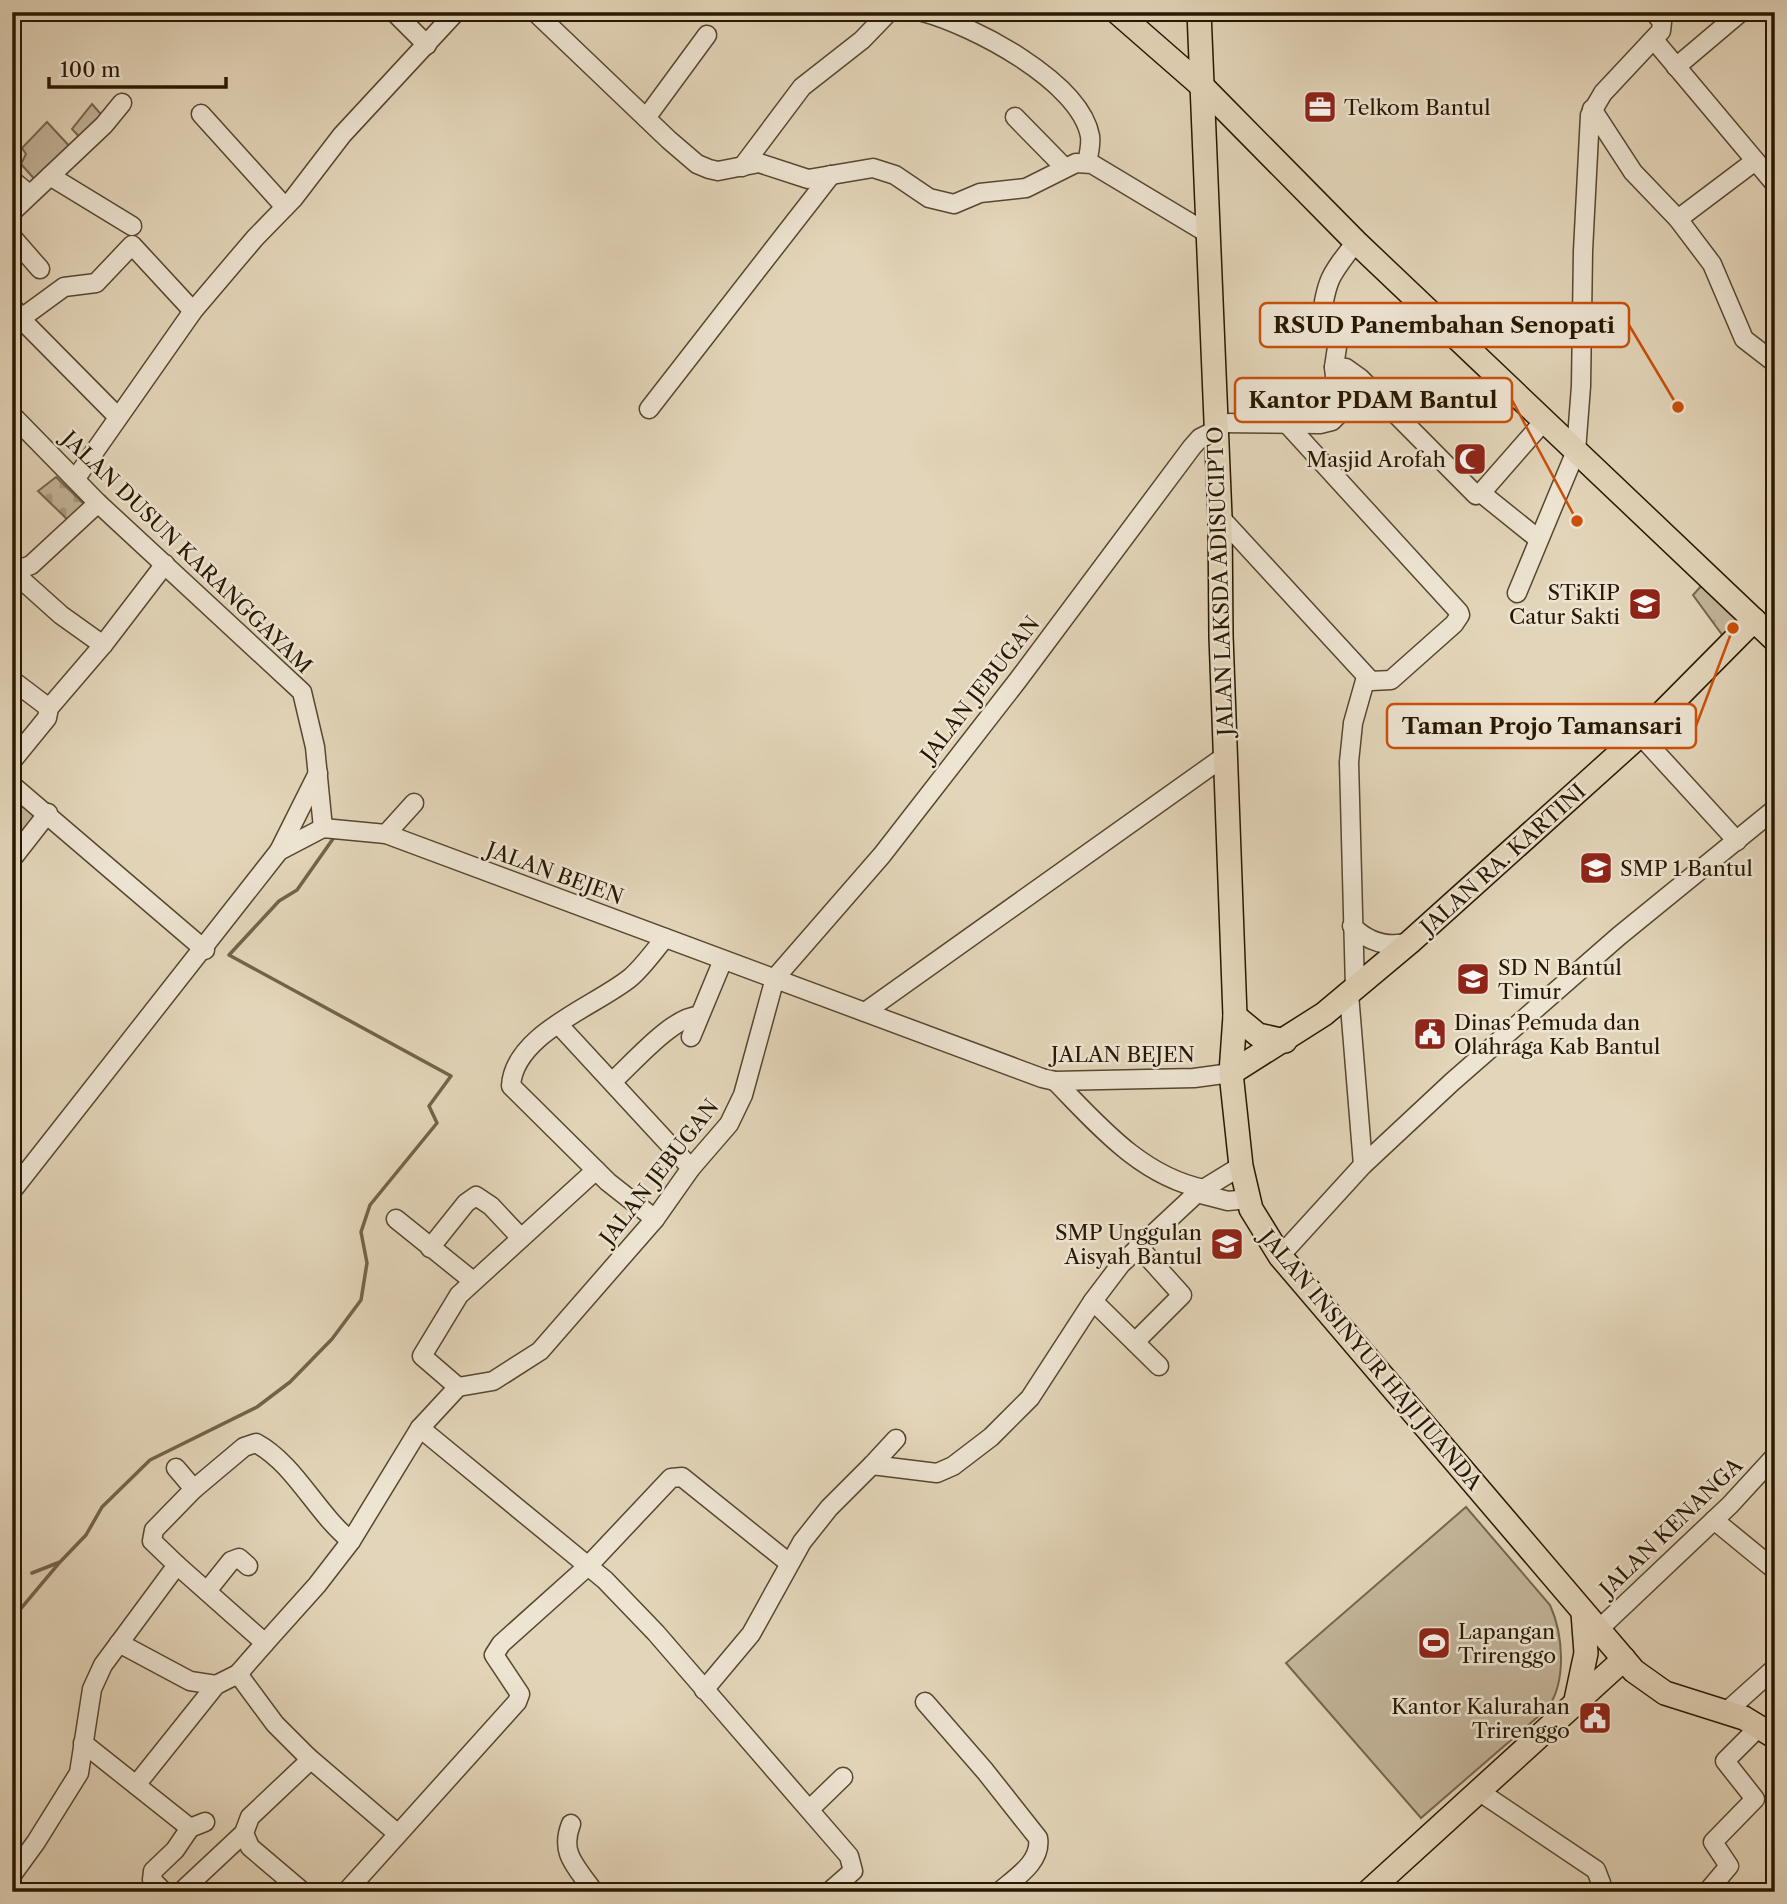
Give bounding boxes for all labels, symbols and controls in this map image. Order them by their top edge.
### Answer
scale bar [49,46,226,90]
text: 100 m [60,57,121,82]
office icon: Telkom Bantul [1301,88,1339,126]
place label: Telkom Bantul [1344,95,1491,120]
callout: RSUD Panembahan Senopati [1260,303,1629,347]
text: RSUD Panembahan Senopati [1273,311,1615,339]
callout: Kantor PDAM Bantul [1235,378,1512,422]
text: Kantor PDAM Bantul [1248,386,1498,414]
street label: JALAN DUSUN KARANGGAYAM [55,424,317,678]
street label: JALAN LAKSDA ADISUCIPTO [1202,426,1238,739]
mosque icon: Masjid Arofah [1451,440,1489,478]
place label: Masjid Arofah [1306,447,1446,472]
place label: STiKIP Catur Sakti [1509,580,1620,629]
school or university icon: STiKIP Catur Sakti [1626,585,1664,623]
street label: JALAN JEBUGAN [914,611,1045,769]
callout: Taman Projo Tamansari [1387,704,1696,748]
text: Taman Projo Tamansari [1402,712,1682,740]
street label: JALAN RA. KARTINI [1413,778,1591,942]
street label: JALAN BEJEN [480,836,627,909]
school or university icon: SMP 1 Bantul [1577,849,1615,887]
place label: SMP 1 Bantul [1620,856,1753,881]
place label: SD N Bantul Timur [1498,955,1622,1004]
school or university icon: SD N Bantul Timur [1454,960,1492,998]
place label: Dinas Pemuda dan Olahraga Kab Bantul [1454,1010,1660,1059]
public building icon: Dinas Pemuda dan Olahraga Kab Bantul [1411,1015,1449,1053]
street label: JALAN BEJEN [1048,1042,1195,1067]
street label: JALAN JEBUGAN [593,1094,724,1252]
place label: SMP Unggulan Aisyah Bantul [1055,1220,1202,1269]
street label: JALAN INSINYUR HAJI JUANDA [1253,1223,1488,1496]
school or university icon: SMP Unggulan Aisyah Bantul [1208,1225,1246,1263]
street label: JALAN KENANGA [1592,1452,1748,1603]
place label: Lapangan Trirenggo [1458,1619,1556,1668]
sports icon: Lapangan Trirenggo [1415,1624,1453,1662]
place label: Kantor Kalurahan Trirenggo [1391,1694,1570,1743]
public building icon: Kantor Kalurahan Trirenggo [1576,1699,1614,1737]

